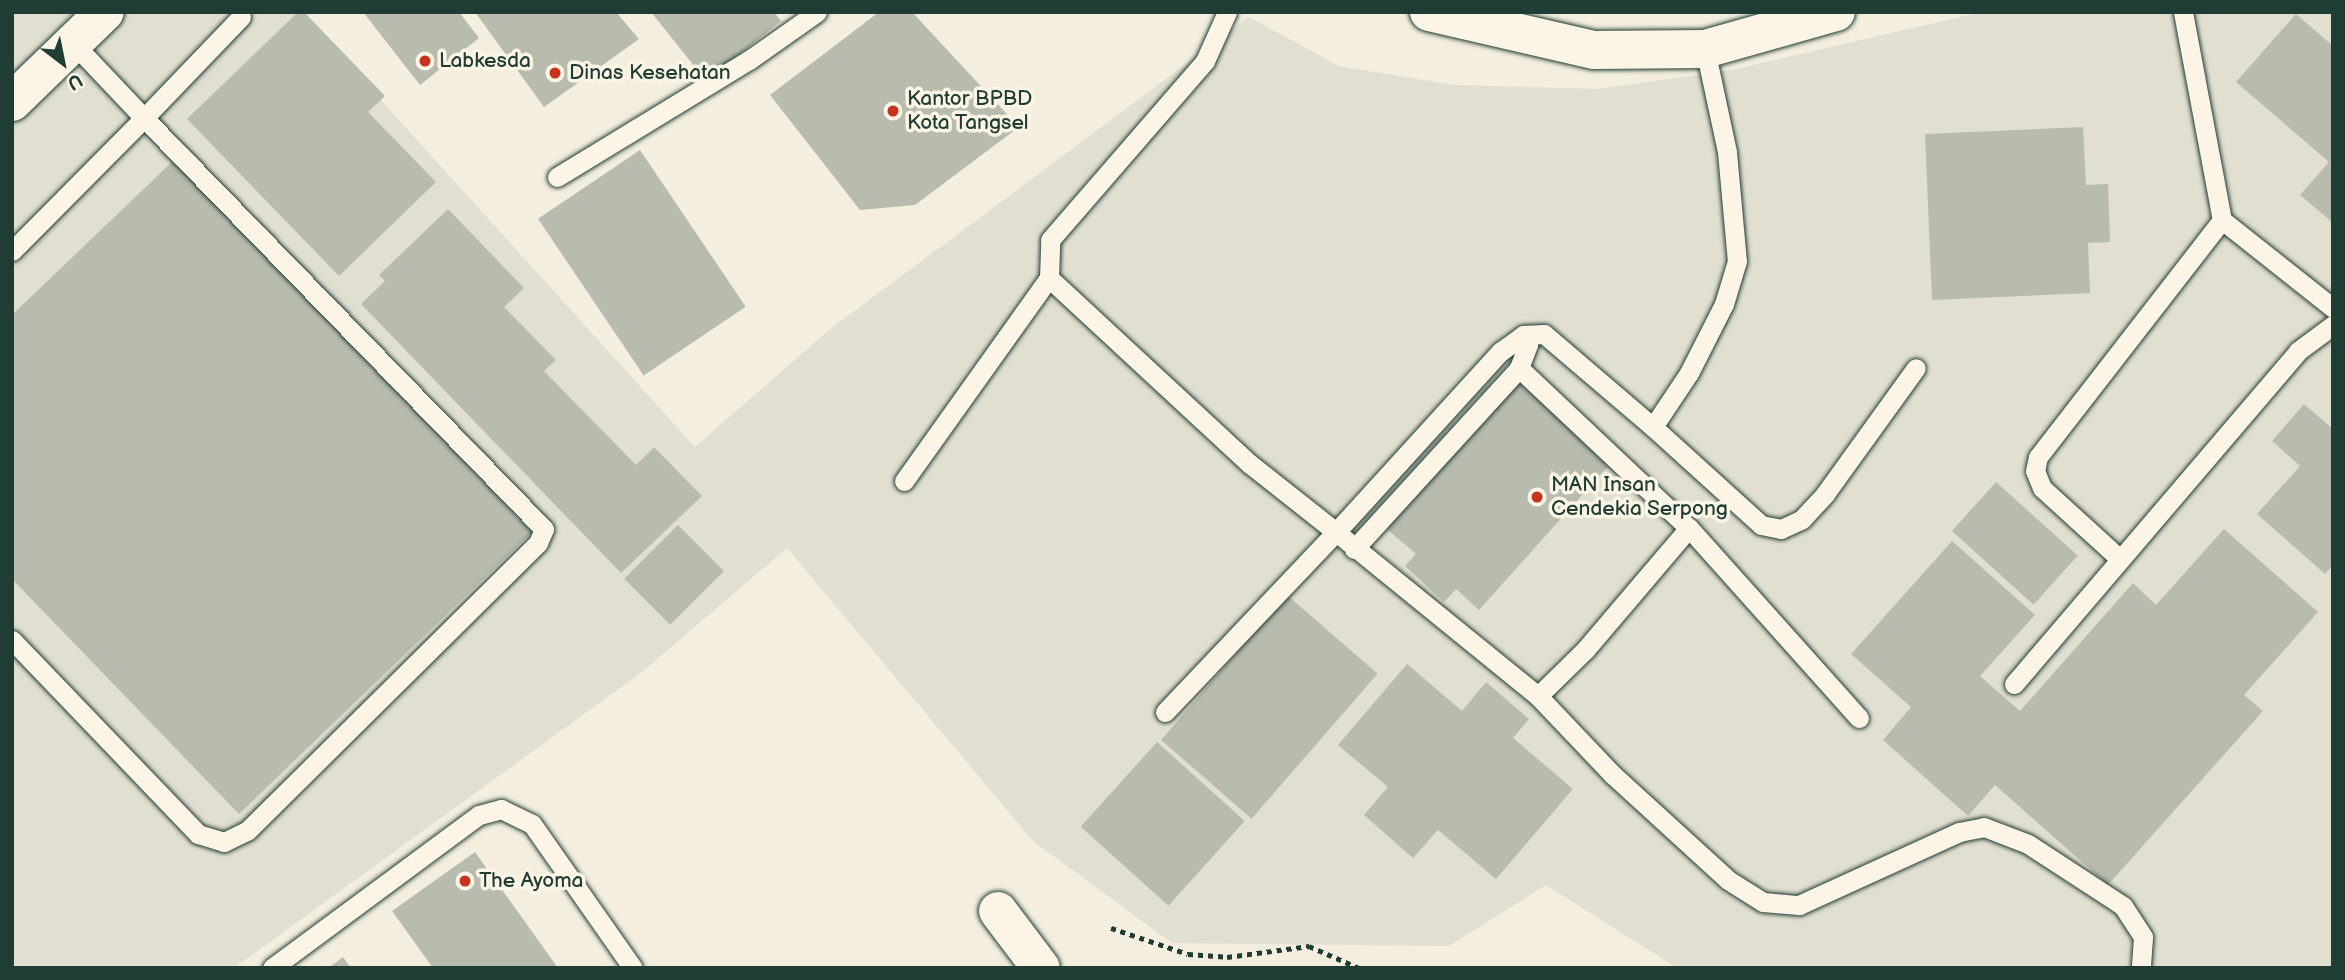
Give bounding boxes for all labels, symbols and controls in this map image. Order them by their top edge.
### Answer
north arrow [28,28,98,98]
place label: Labkesda [439,48,531,74]
marker: Labkesda [417,53,433,69]
place label: Dinas Kesehatan [569,60,731,86]
marker: Dinas Kesehatan [547,65,563,81]
text: U [63,68,86,95]
place label: Kantor BPBD Kota Tangsel [907,86,1032,136]
marker: Kantor BPBD Kota Tangsel [885,103,901,119]
place label: MAN Insan Cendekia Serpong [1551,472,1728,522]
marker: MAN Insan Cendekia Serpong [1529,489,1545,505]
place label: The Ayoma [479,868,583,894]
marker: The Ayoma [457,873,473,889]

